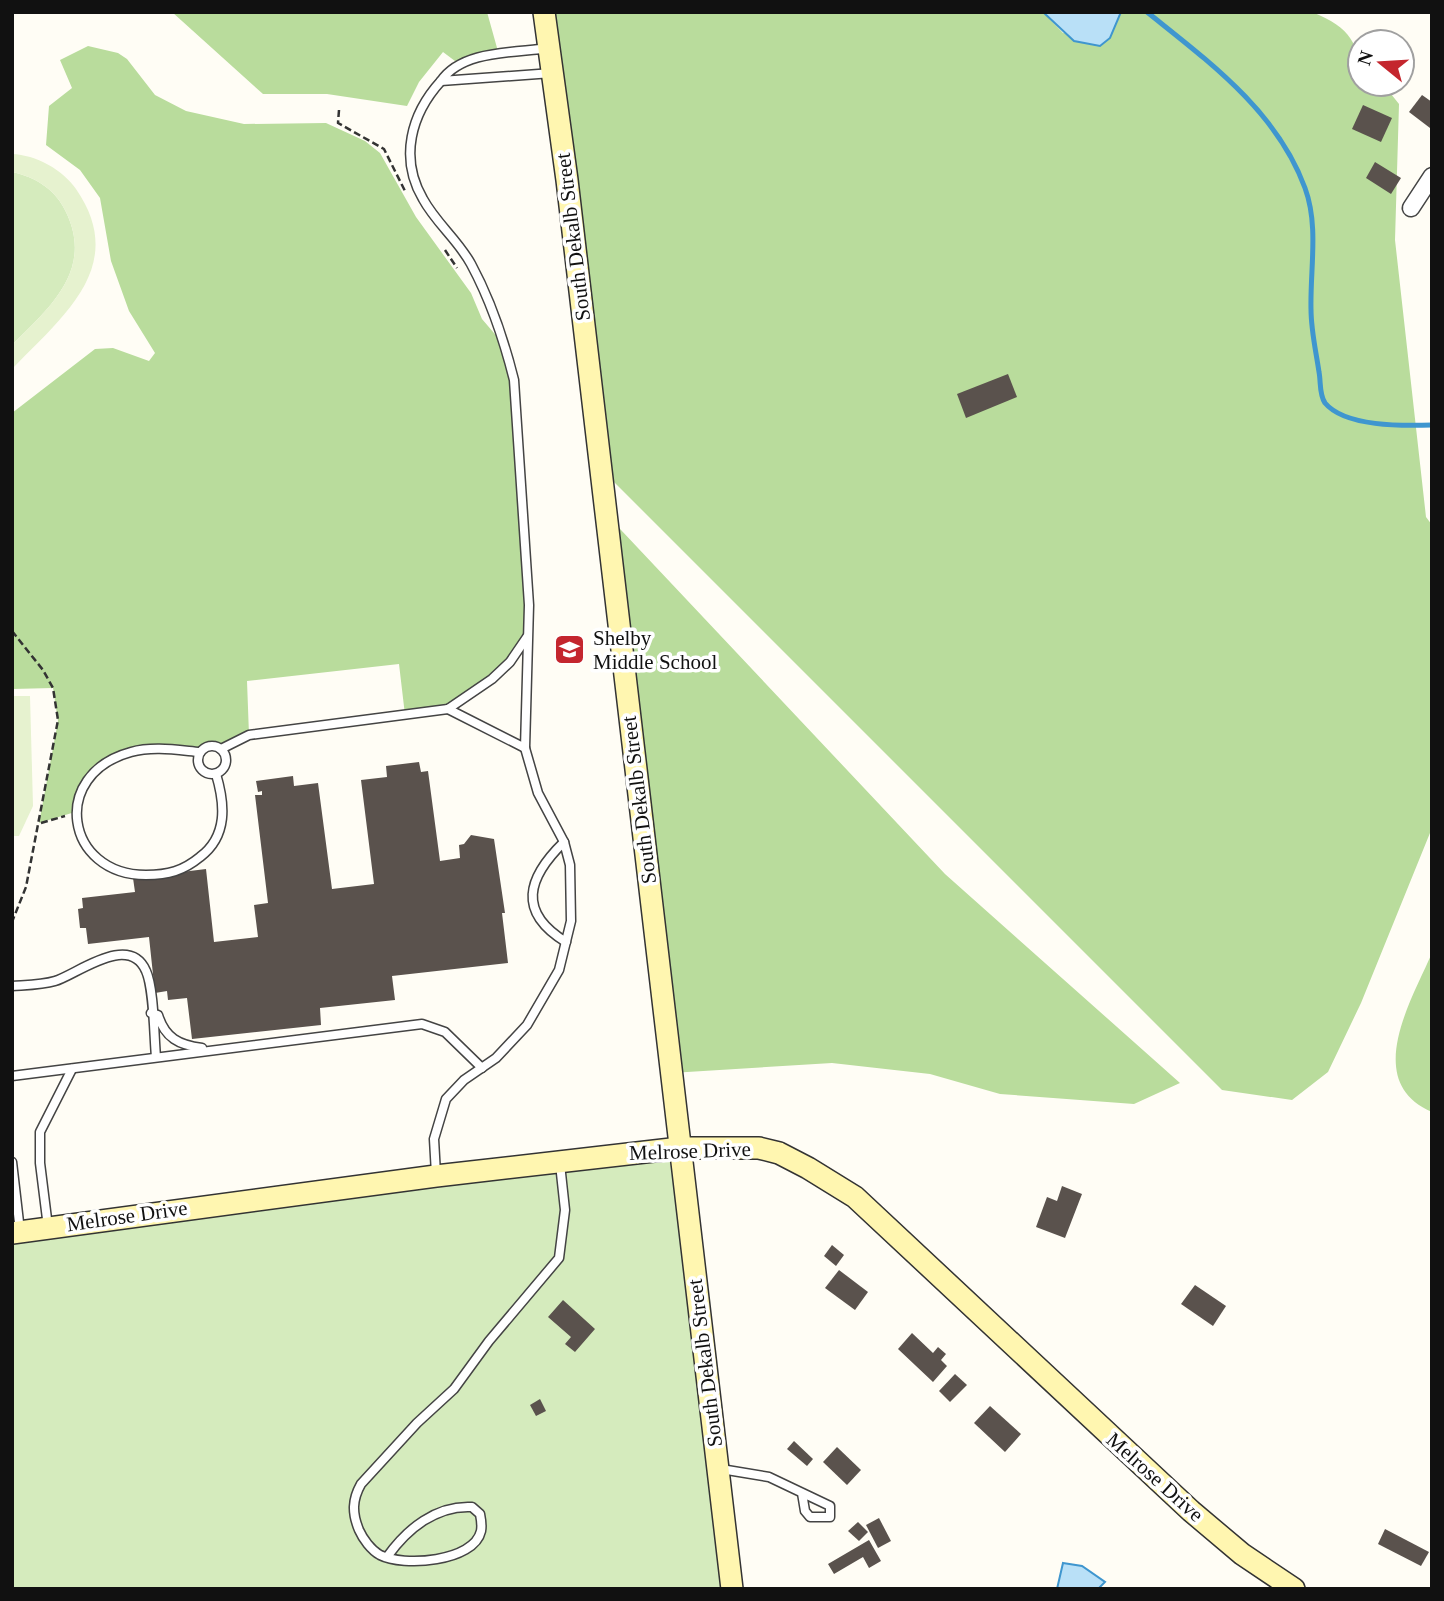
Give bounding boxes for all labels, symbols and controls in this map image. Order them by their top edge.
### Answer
north arrow [1346,28,1416,98]
text: N [1353,48,1377,68]
street label: South Dekalb Street [551,151,595,322]
place label: Shelby Middle School [593,626,717,674]
school or university icon: Shelby Middle School [553,633,587,667]
street label: South Dekalb Street [617,714,661,885]
street label: Melrose Drive [629,1137,751,1165]
street label: Melrose Drive [65,1196,189,1236]
street label: South Dekalb Street [683,1277,727,1448]
street label: Melrose Drive [1102,1427,1208,1527]

